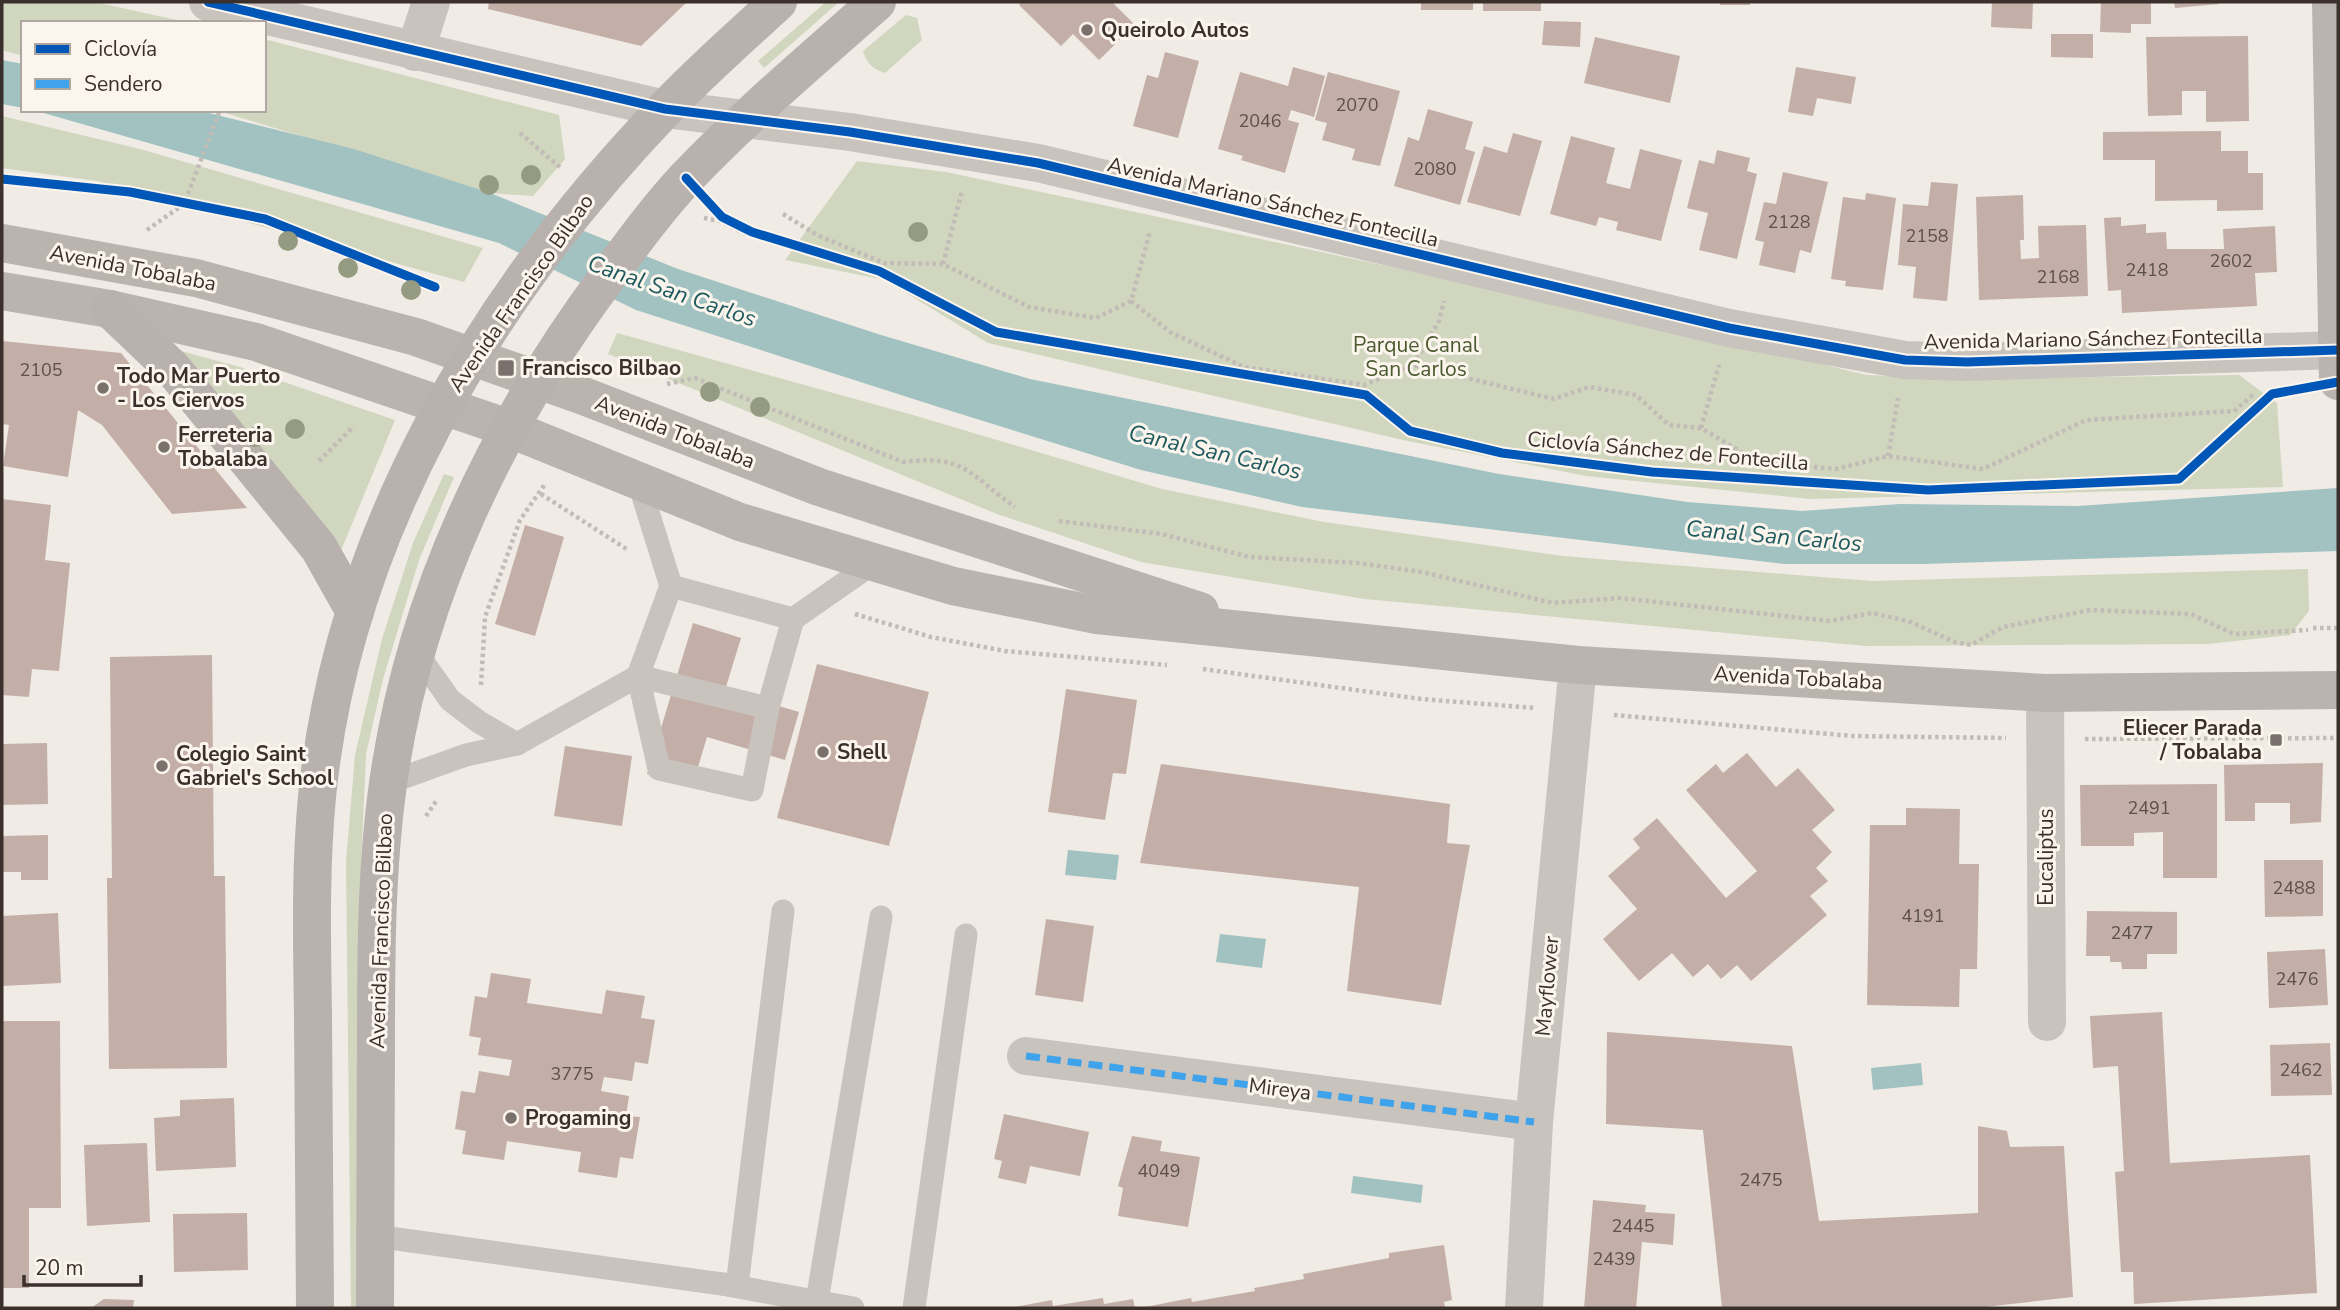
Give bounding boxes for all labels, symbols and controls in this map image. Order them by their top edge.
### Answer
place label: Queirolo Autos [1101,16,1249,44]
legend [21,21,266,112]
marker: Queirolo Autos [1079,22,1095,38]
text: Ciclovía [84,35,157,63]
text: Sendero [84,70,163,98]
house number: 2070 [1335,93,1379,117]
house number: 2046 [1238,109,1282,133]
street label: Avenida Mariano Sánchez Fontecilla [1105,150,1441,254]
house number: 2080 [1413,157,1457,181]
street label: Avenida Francisco Bilbao [442,188,600,398]
house number: 2128 [1767,210,1811,234]
house number: 2158 [1905,224,1949,248]
street label: Avenida Tobalaba [47,238,219,298]
water label: Canal San Carlos [583,248,761,334]
house number: 2602 [2209,249,2253,273]
house number: 2418 [2125,258,2169,282]
house number: 2168 [2036,265,2080,289]
street label: Avenida Mariano Sánchez Fontecilla [1923,322,2263,356]
park label: Parque Canal San Carlos [1353,331,1480,383]
place label: Francisco Bilbao [522,354,681,382]
house number: 2105 [19,358,63,382]
marker: Francisco Bilbao [496,358,516,378]
place label: Todo Mar Puerto - Los Ciervos [117,362,280,414]
marker: Todo Mar Puerto - Los Ciervos [95,380,111,396]
street label: Avenida Tobalaba [591,389,759,475]
water label: Canal San Carlos [1125,417,1305,487]
place label: Ferreteria Tobalaba [178,421,273,473]
street label: Ciclovía Sánchez de Fontecilla [1526,425,1810,477]
marker: Ferreteria Tobalaba [156,439,172,455]
water label: Canal San Carlos [1685,513,1863,559]
street label: Avenida Tobalaba [1713,660,1883,696]
place label: Eliecer Parada / Tobalaba [2123,714,2262,766]
marker: Eliecer Parada / Tobalaba [2268,732,2284,748]
place label: Shell [837,738,888,766]
place label: Colegio Saint Gabriel's School [176,740,334,792]
marker: Shell [815,744,831,760]
marker: Colegio Saint Gabriel's School [154,758,170,774]
house number: 2491 [2127,796,2171,820]
street label: Eucaliptus [2032,808,2060,906]
street label: Avenida Francisco Bilbao [363,813,399,1049]
house number: 2488 [2272,876,2316,900]
house number: 4191 [1901,904,1945,928]
house number: 2477 [2110,921,2154,945]
street label: Mayflower [1529,934,1565,1037]
house number: 2476 [2275,967,2319,991]
house number: 2462 [2279,1058,2323,1082]
house number: 3775 [550,1062,594,1086]
street label: Mireya [1247,1071,1313,1107]
place label: Progaming [525,1104,632,1132]
marker: Progaming [503,1110,519,1126]
house number: 4049 [1137,1159,1181,1183]
house number: 2475 [1739,1168,1783,1192]
house number: 2445 [1611,1214,1655,1238]
scale bar [24,1244,142,1288]
house number: 2439 [1592,1247,1636,1271]
text: 20 m [35,1254,84,1282]

